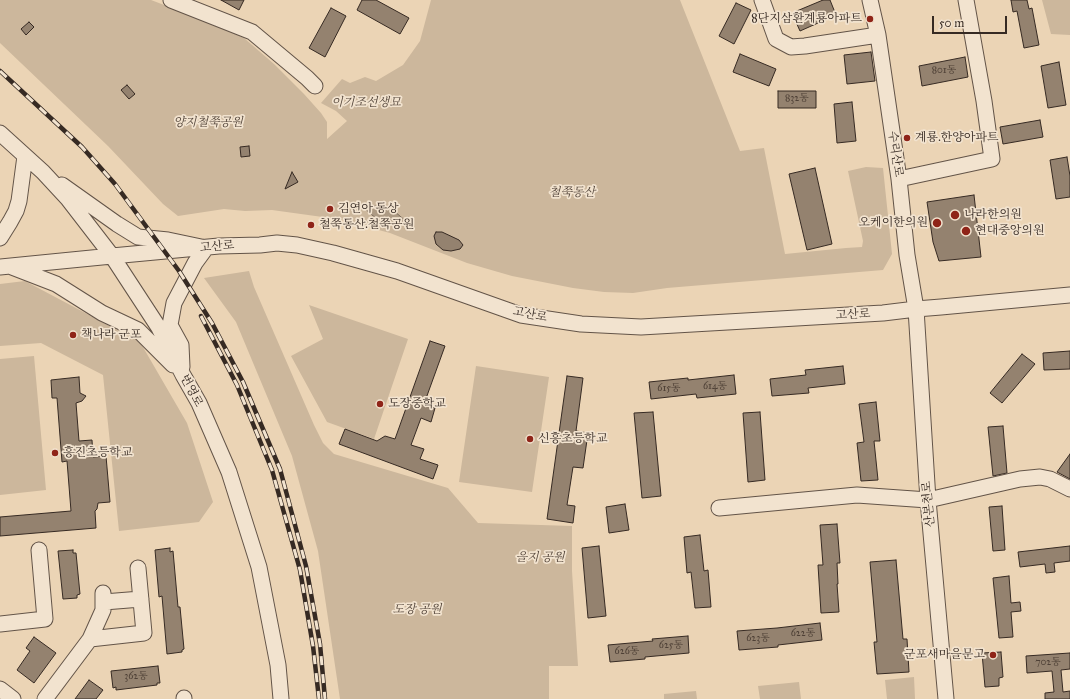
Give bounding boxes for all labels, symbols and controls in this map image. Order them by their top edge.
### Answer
scale bar [934,8,1009,34]
place label: 8단지삼환계룡아파트 [751,12,862,26]
marker: 8단지삼환계룡아파트 [865,14,875,24]
text: 50 m [939,16,964,30]
house number: 801동 [932,65,956,77]
house number: 832동 [785,93,809,105]
park label: 이기조선생묘 [331,96,401,110]
park label: 양지철쭉공원 [173,116,243,130]
street label: 수리산로 [885,130,905,178]
place label: 계룡.한양아파트 [915,131,999,145]
marker: 계룡.한양아파트 [902,133,912,143]
park label: 철쭉동산 [549,186,595,200]
place label: 김연아 동상 [338,202,399,216]
marker: 김연아 동상 [325,204,335,214]
place label: 나라한의원 [964,208,1022,222]
marker: 나라한의원 [949,209,961,221]
place label: 오케이한의원 [858,216,928,230]
marker: 오케이한의원 [931,217,943,229]
place label: 철쭉동산.철쭉공원 [319,218,414,232]
marker: 철쭉동산.철쭉공원 [306,220,316,230]
place label: 현대중앙의원 [975,224,1045,238]
marker: 현대중앙의원 [960,225,972,237]
street label: 고산로 [199,238,235,256]
street label: 고산로 [512,305,548,325]
street label: 고산로 [835,307,871,323]
place label: 책나라 군포 [81,328,142,342]
marker: 책나라 군포 [68,330,78,340]
street label: 번영로 [176,372,206,410]
house number: 614동 [703,381,727,393]
house number: 615동 [657,383,681,395]
place label: 도장중학교 [388,397,446,411]
marker: 도장중학교 [375,399,385,409]
place label: 신흥초등학교 [538,432,608,446]
marker: 신흥초등학교 [525,434,535,444]
place label: 흥진초등학교 [63,446,133,460]
marker: 흥진초등학교 [50,448,60,458]
street label: 산본천로 [920,480,938,528]
park label: 을지 공원 [516,551,564,565]
park label: 도장 공원 [393,603,441,617]
house number: 622동 [791,628,815,640]
house number: 623동 [746,633,770,645]
house number: 625동 [659,640,683,652]
house number: 626동 [615,646,639,658]
place label: 군포새마을문고 [904,648,985,662]
marker: 군포새마을문고 [988,650,998,660]
house number: 702동 [1035,657,1061,669]
house number: 362동 [124,671,148,683]

